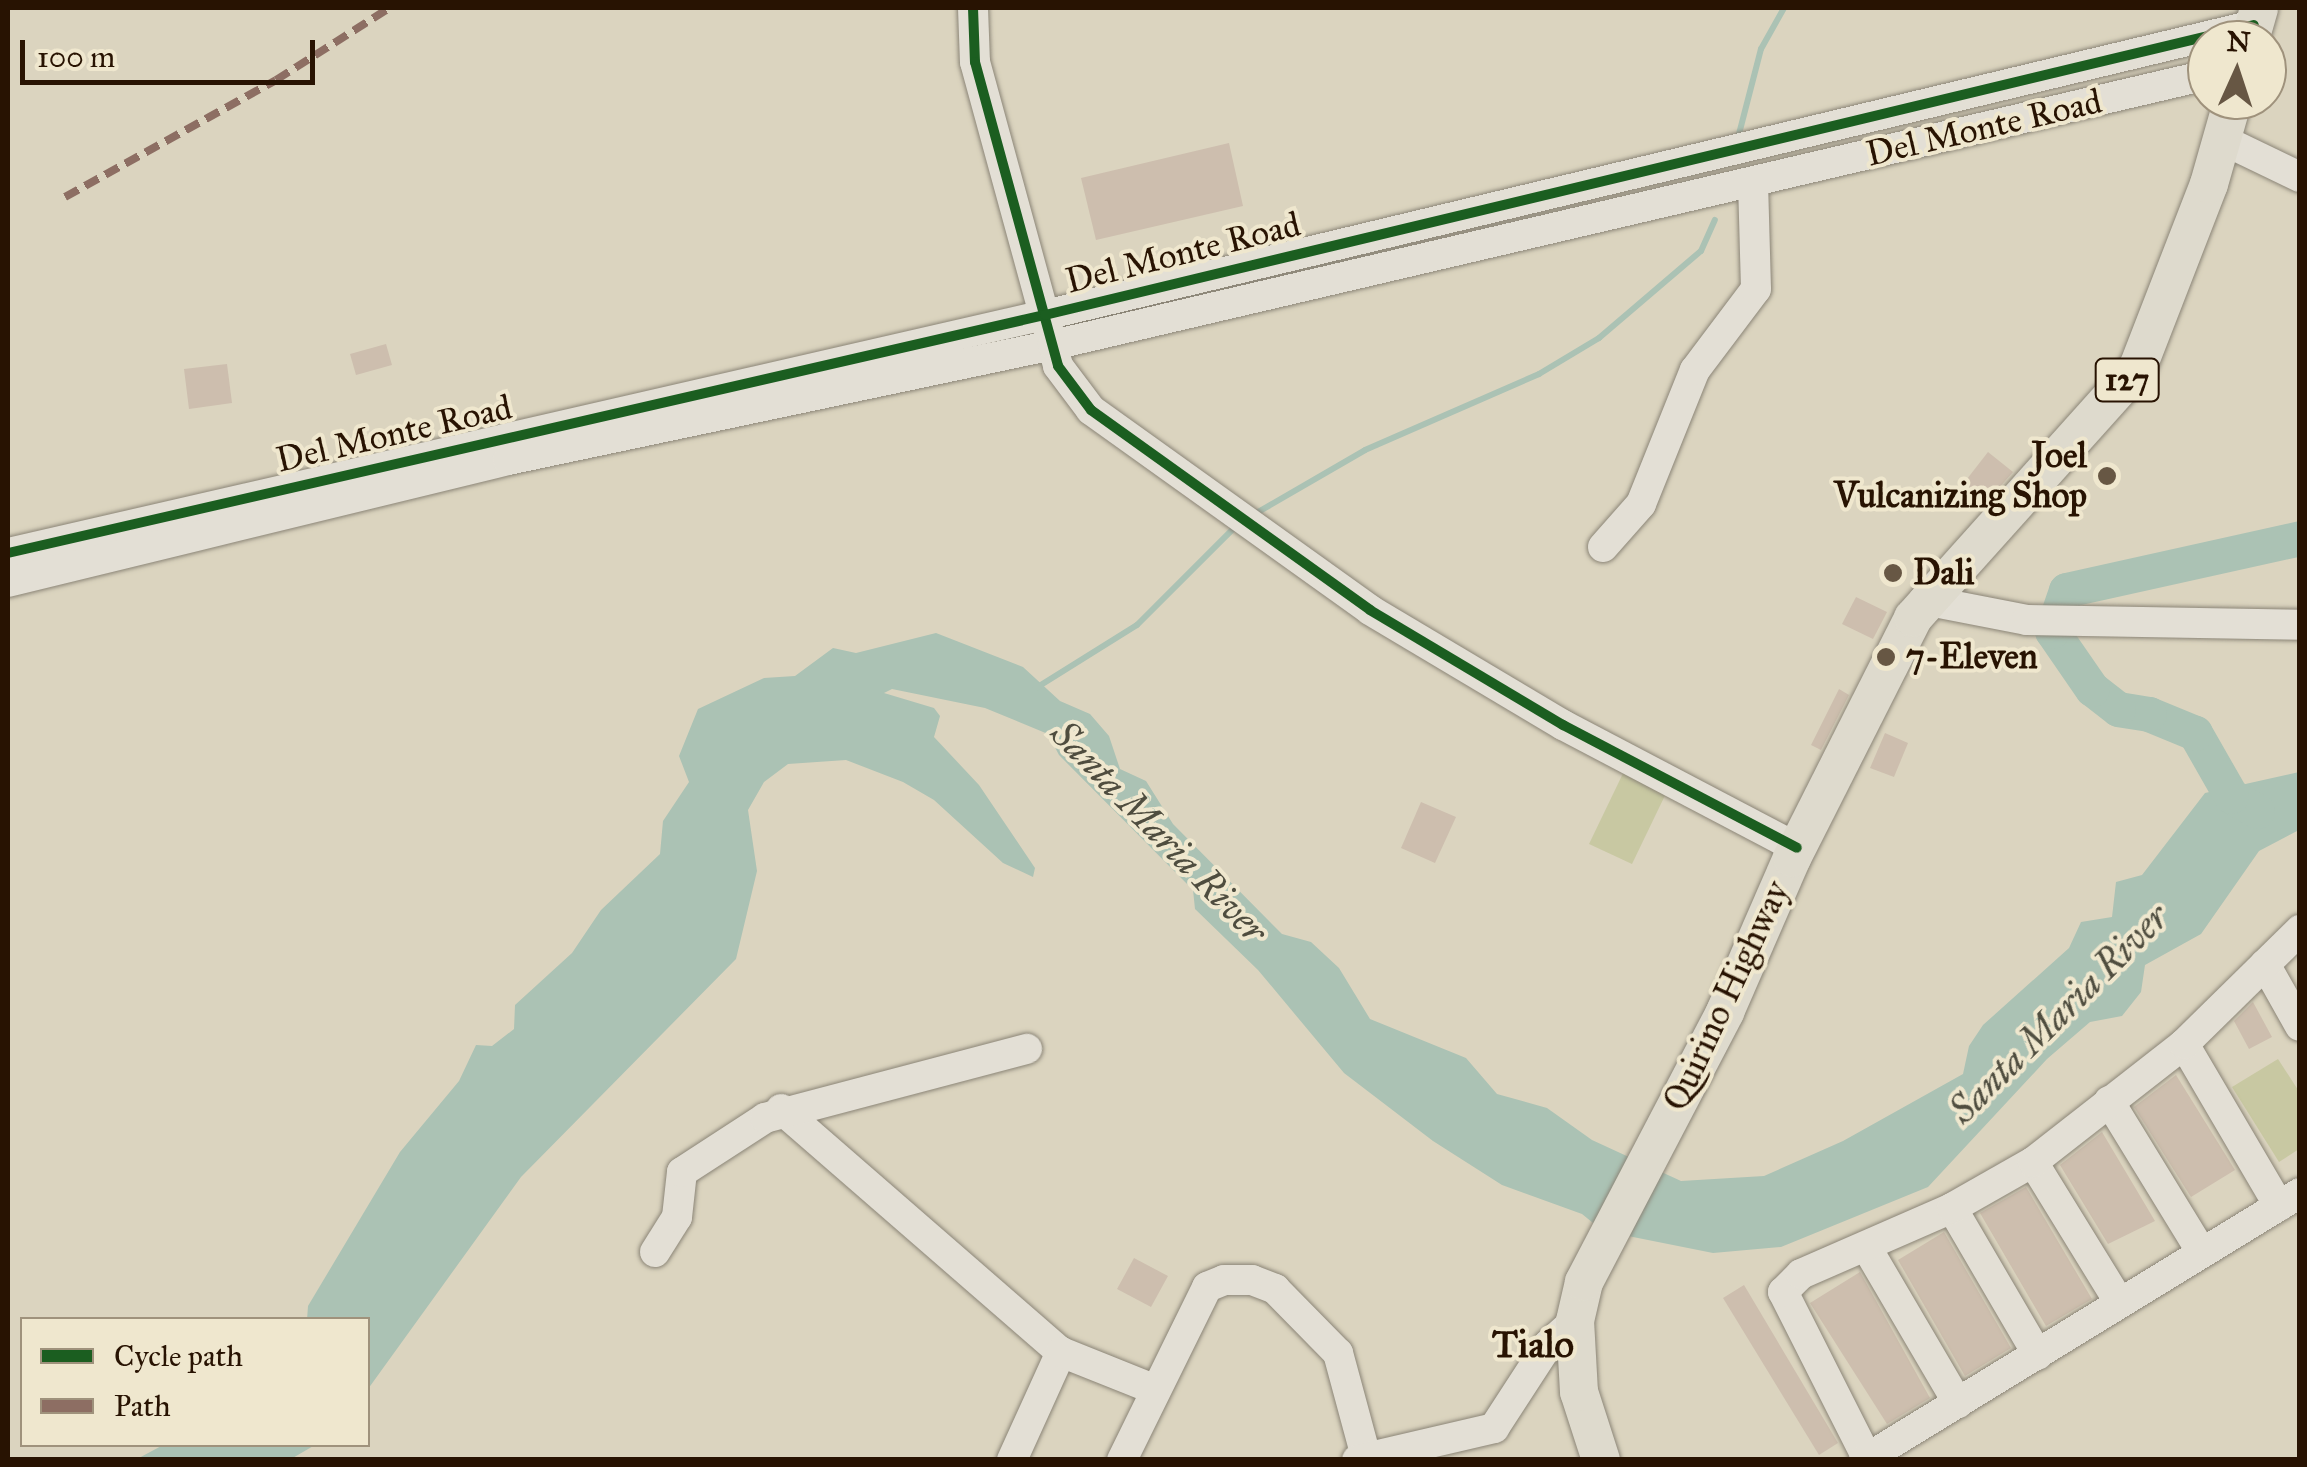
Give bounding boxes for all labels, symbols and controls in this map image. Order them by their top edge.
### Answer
scale bar [25,20,320,82]
north arrow [2187,20,2287,120]
text: N [2226,23,2251,60]
text: 100 m [37,39,115,75]
street label: Del Monte Road [1862,80,2106,176]
street label: Del Monte Road [1061,204,1305,302]
road number: 127 [2094,353,2160,407]
street label: Del Monte Road [272,386,516,482]
place label: Joel Vulcanizing Shop [1834,435,2087,517]
marker: Joel Vulcanizing Shop [2096,465,2118,487]
place label: Dali [1913,552,1974,594]
marker: Dali [1882,562,1904,584]
place label: 7-Eleven [1906,636,2038,678]
marker: 7-Eleven [1875,646,1897,668]
water label: Santa Maria River [1041,711,1277,953]
street label: Quirino Highway [1655,874,1799,1118]
water label: Santa Maria River [1940,895,2178,1133]
legend [20,1317,370,1447]
district label: Tialo [1492,1322,1574,1368]
text: Cycle path [114,1338,243,1374]
text: Path [114,1388,171,1424]

